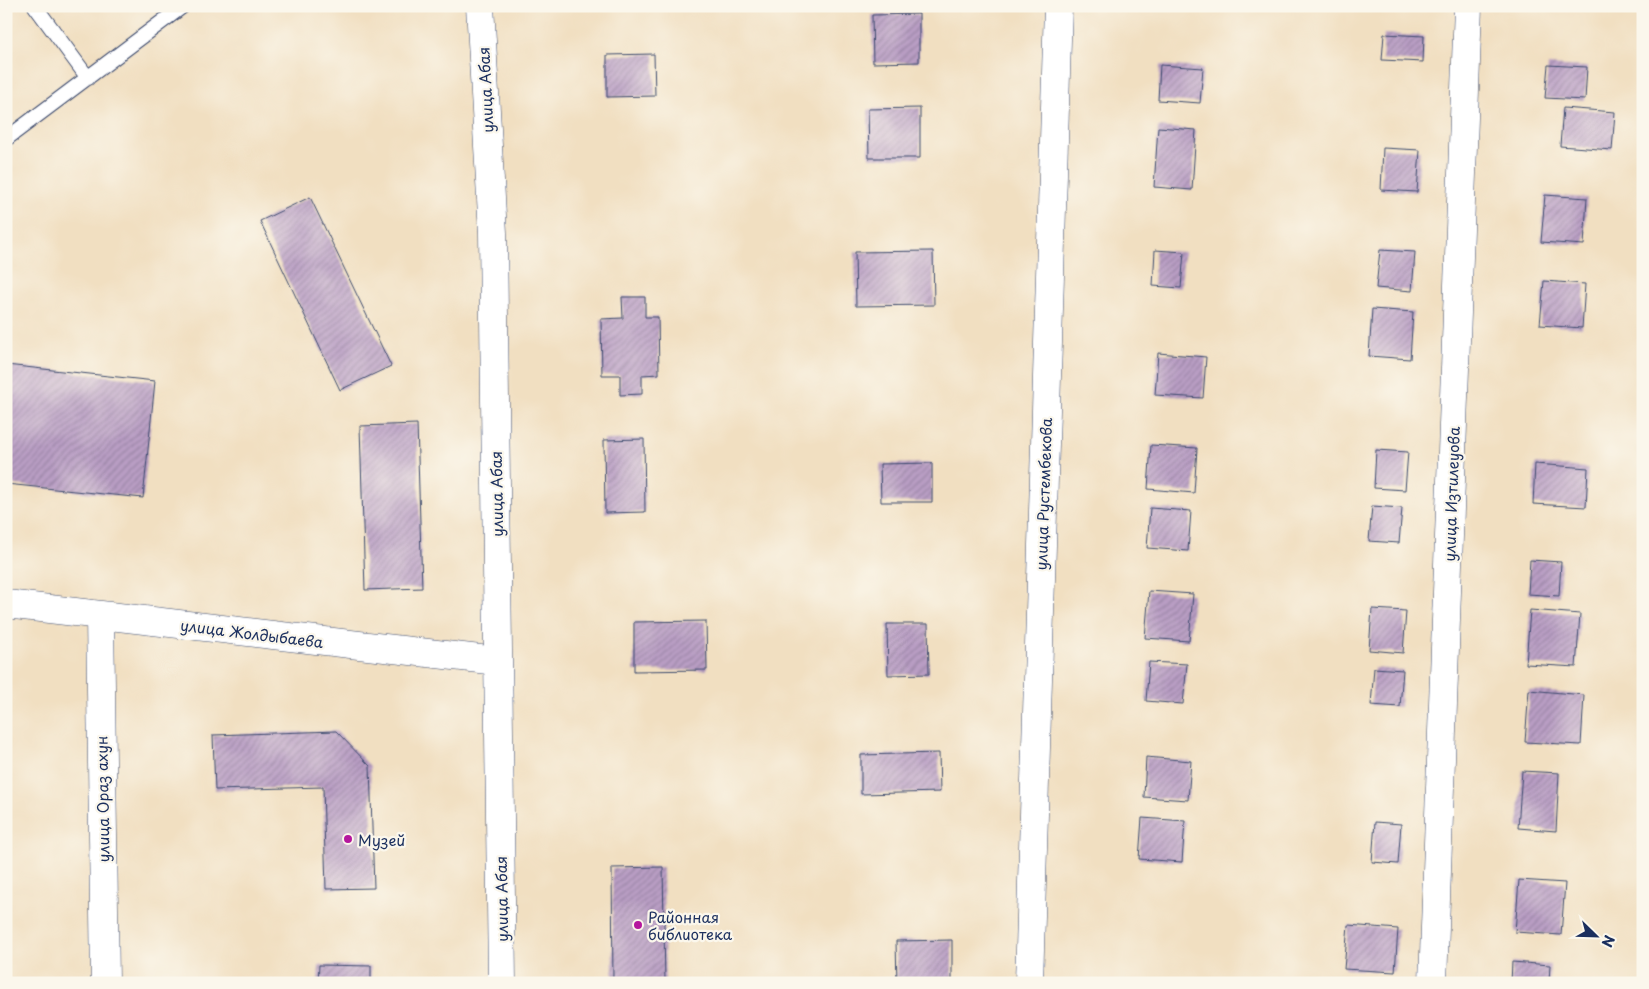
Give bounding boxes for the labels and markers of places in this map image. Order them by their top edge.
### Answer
place label: Музей [358,828,405,851]
marker: Музей [342,833,354,845]
place label: Районная библиотека [648,905,733,945]
marker: Районная библиотека [632,919,644,931]

